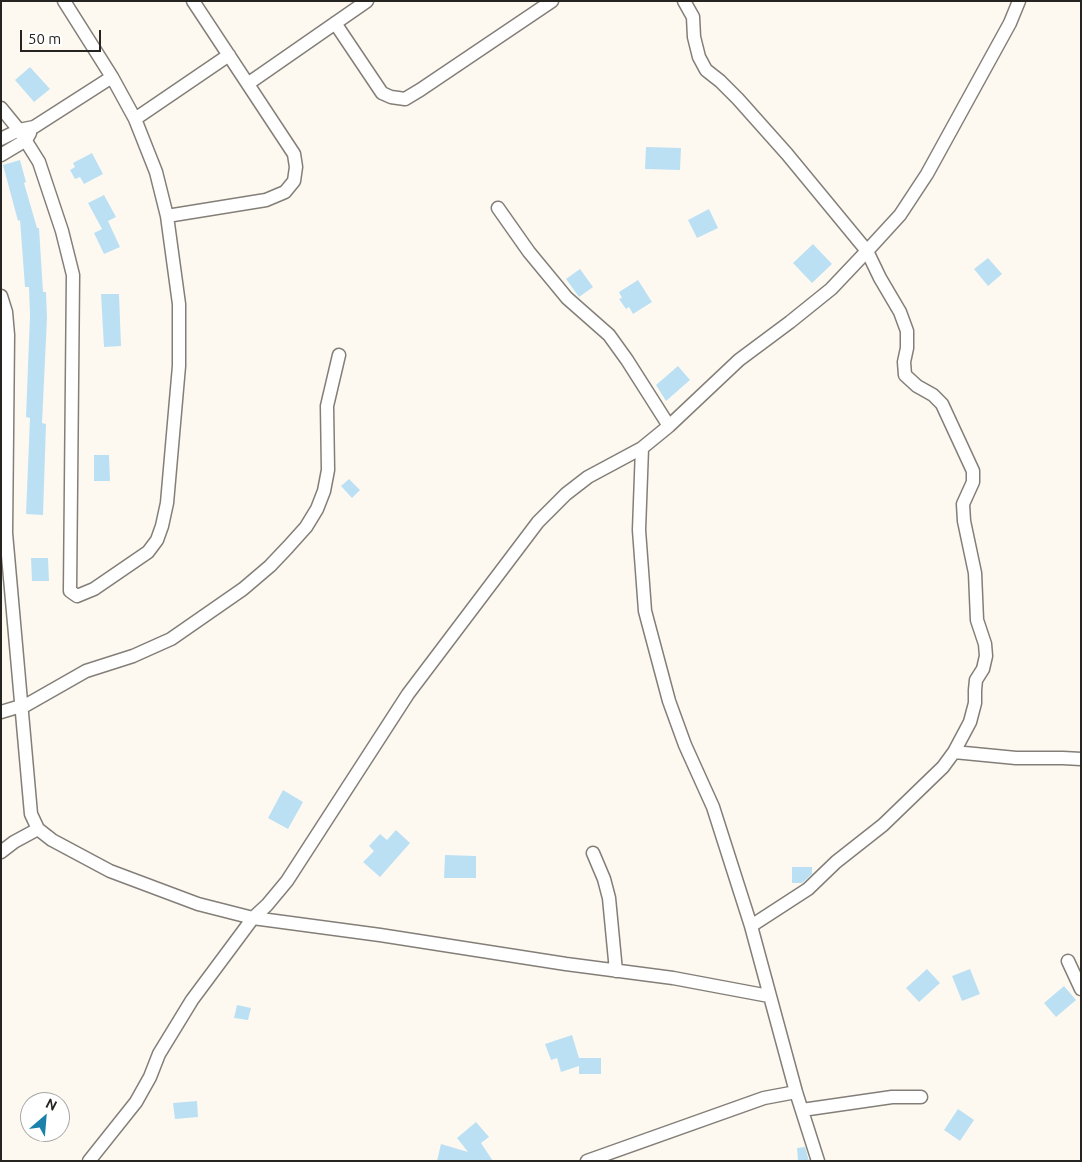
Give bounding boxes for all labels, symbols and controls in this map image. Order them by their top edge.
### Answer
scale bar [22,20,104,52]
text: 50 m [28,30,61,47]
north arrow [20,1092,70,1142]
text: N [43,1095,60,1114]

